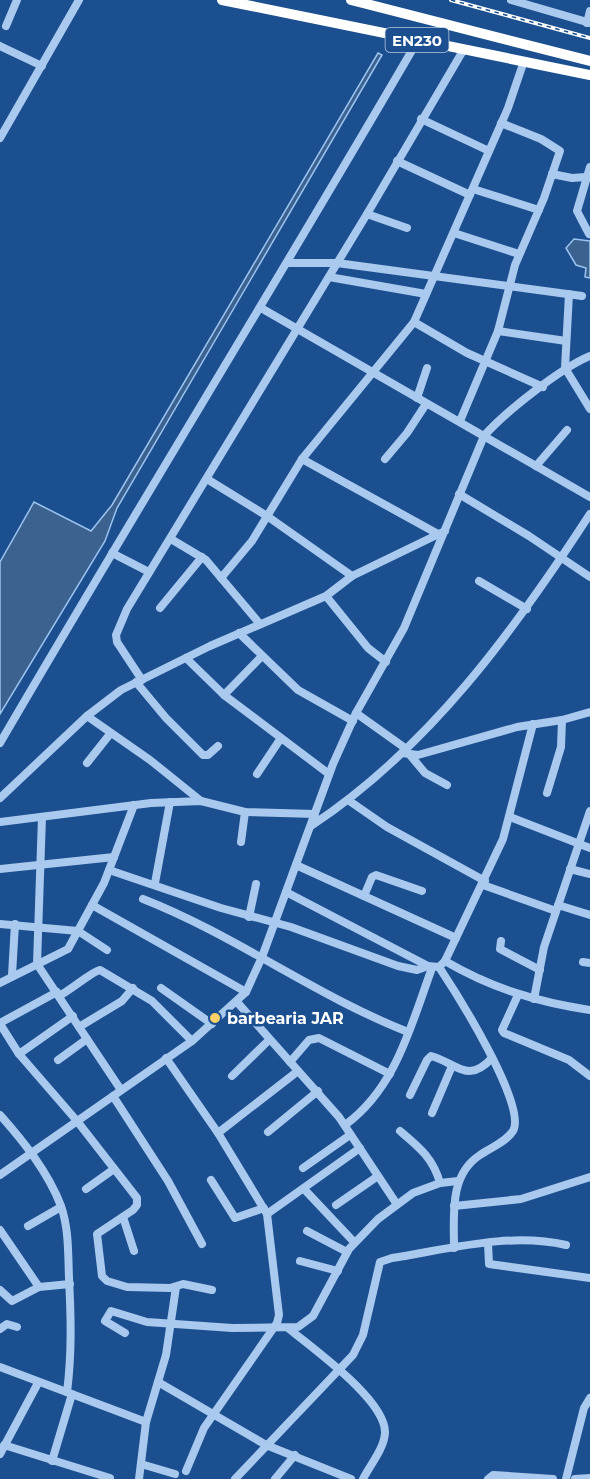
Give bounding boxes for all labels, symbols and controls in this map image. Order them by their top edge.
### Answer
road number: EN230 [386,28,448,52]
place label: barbearia JAR [227,1009,344,1028]
marker: barbearia JAR [208,1011,222,1025]

